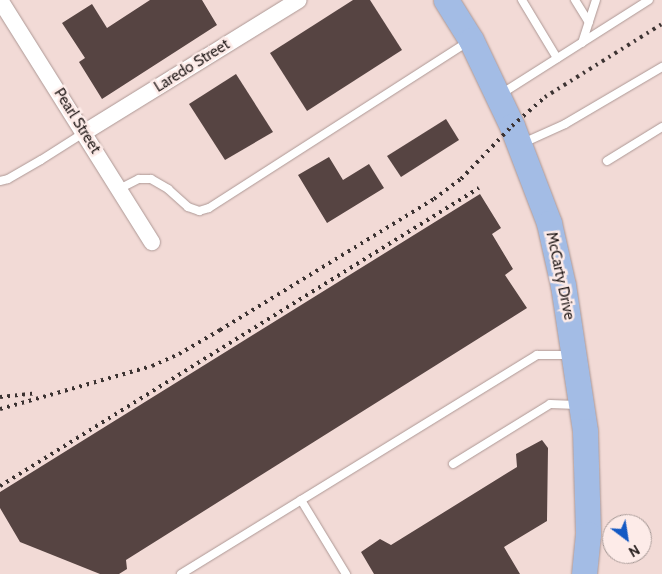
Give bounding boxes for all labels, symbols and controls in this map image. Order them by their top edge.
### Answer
street label: Laredo Street [151,36,233,96]
street label: Pearl Street [50,85,104,157]
street label: McCarty Drive [542,230,578,322]
north arrow [602,514,652,564]
text: N [625,541,643,561]

